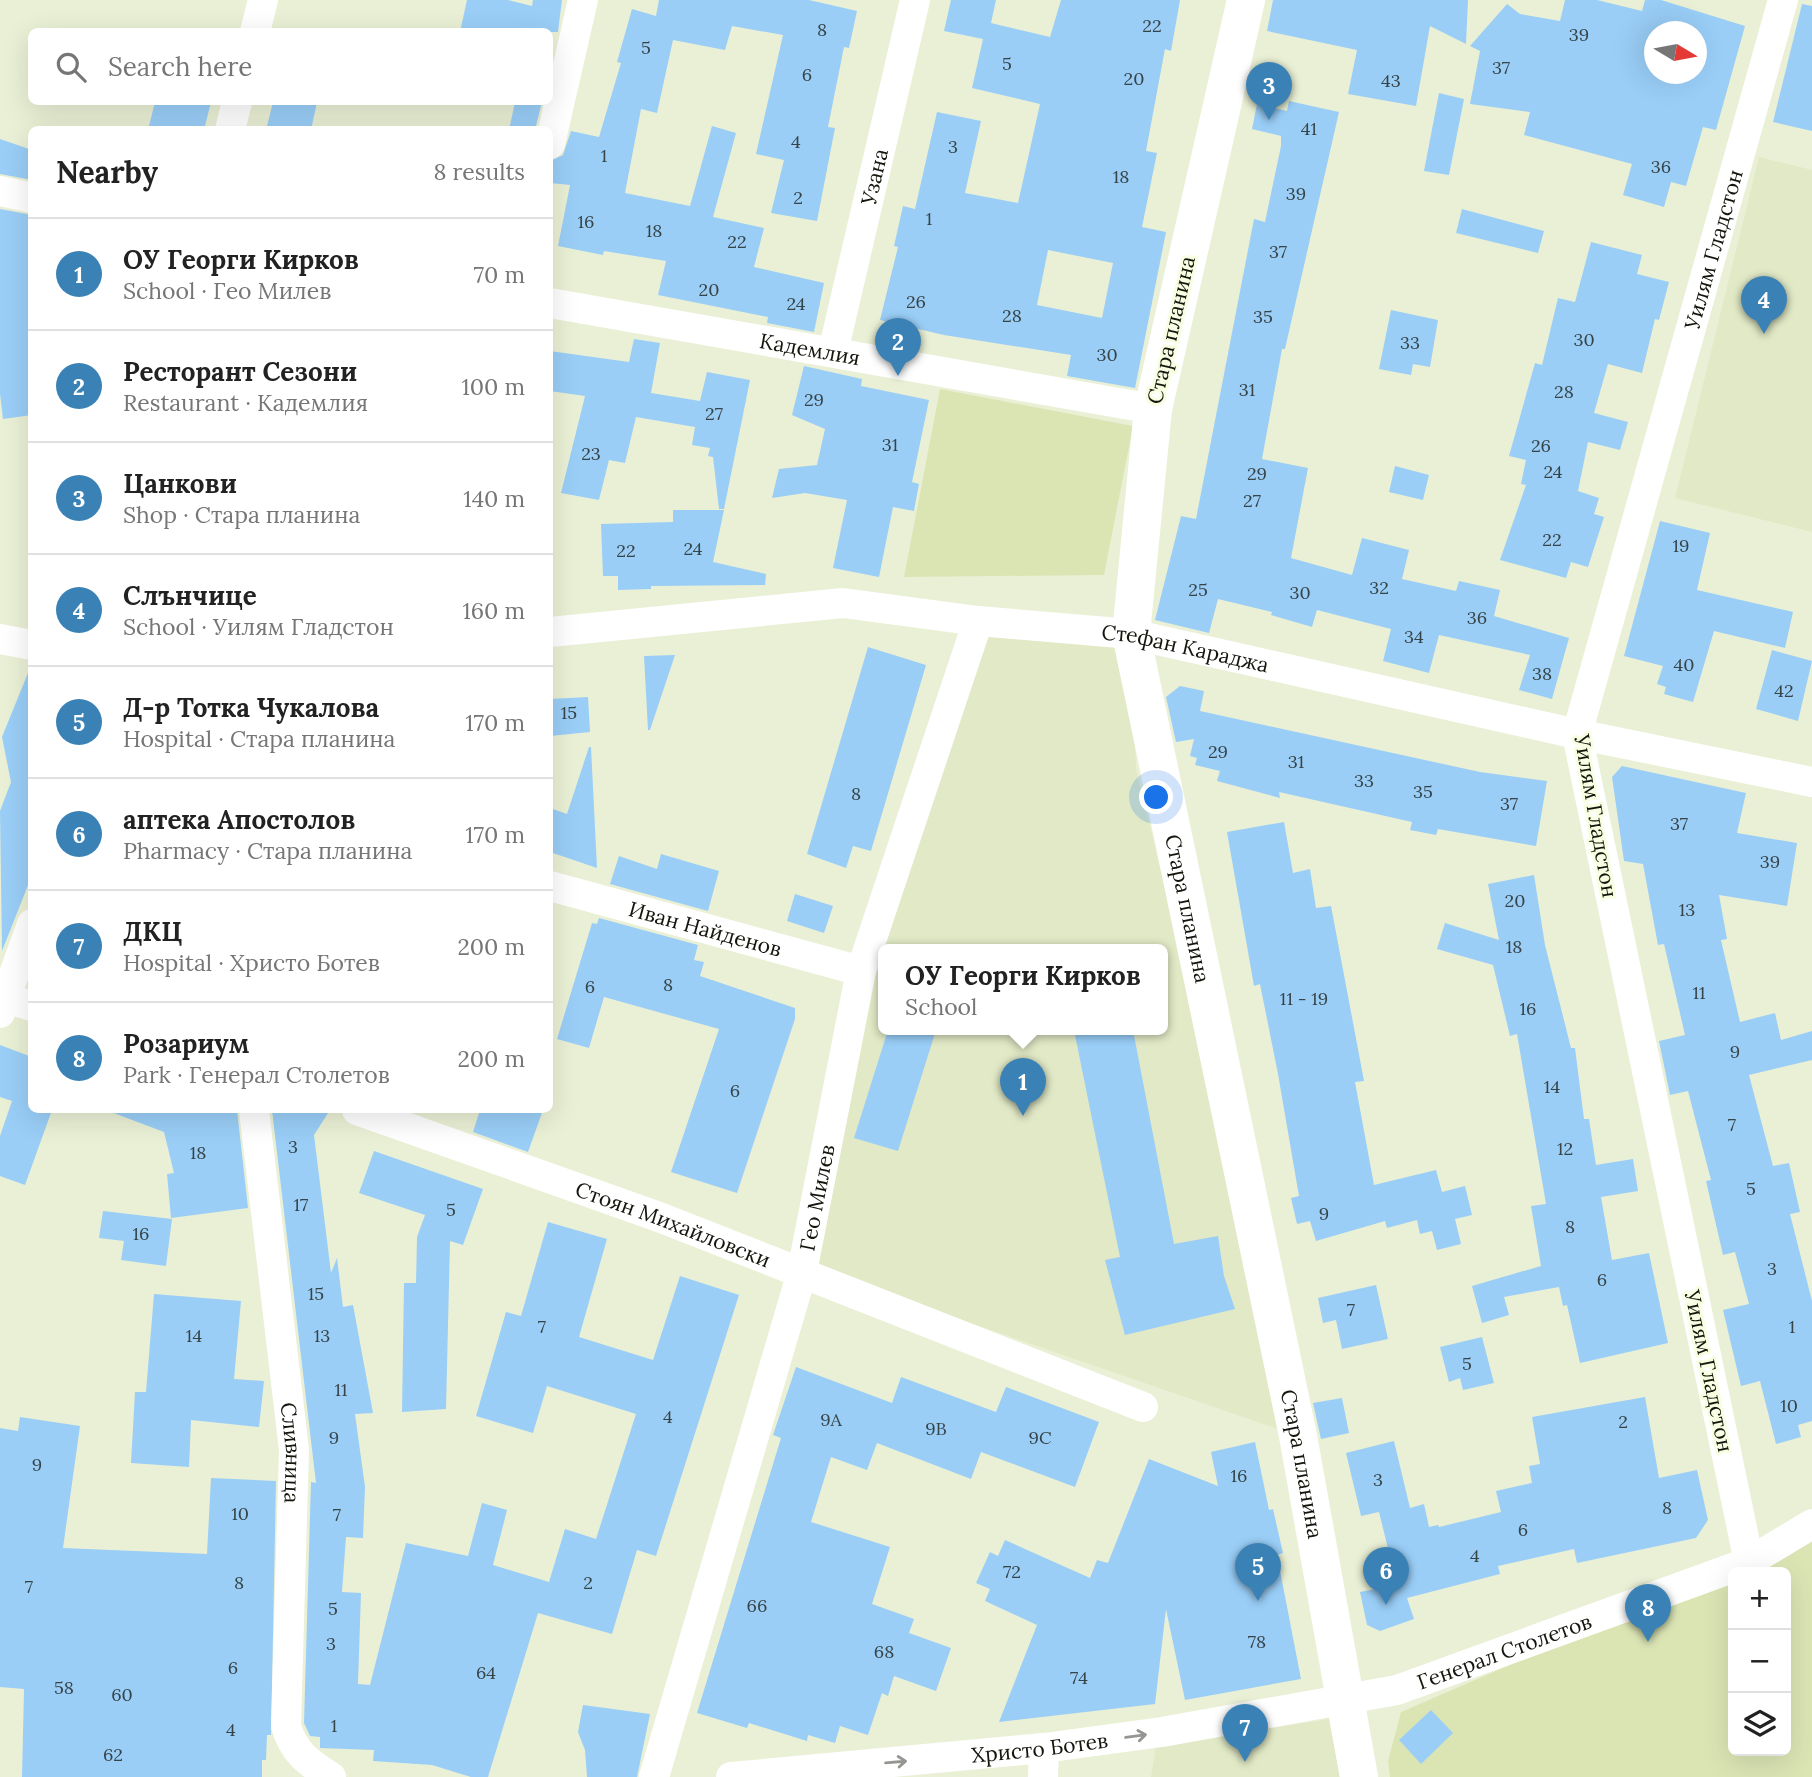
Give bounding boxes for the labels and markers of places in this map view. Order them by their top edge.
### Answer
pin: 3 [1246,62,1292,120]
pin: 4 [1741,276,1787,334]
pin: 2 [875,318,921,376]
pin: 1 [1000,1058,1046,1116]
pin: 5 [1235,1543,1281,1601]
pin: 6 [1363,1547,1409,1605]
pin: 8 [1625,1584,1671,1642]
pin: 7 [1222,1704,1268,1762]

